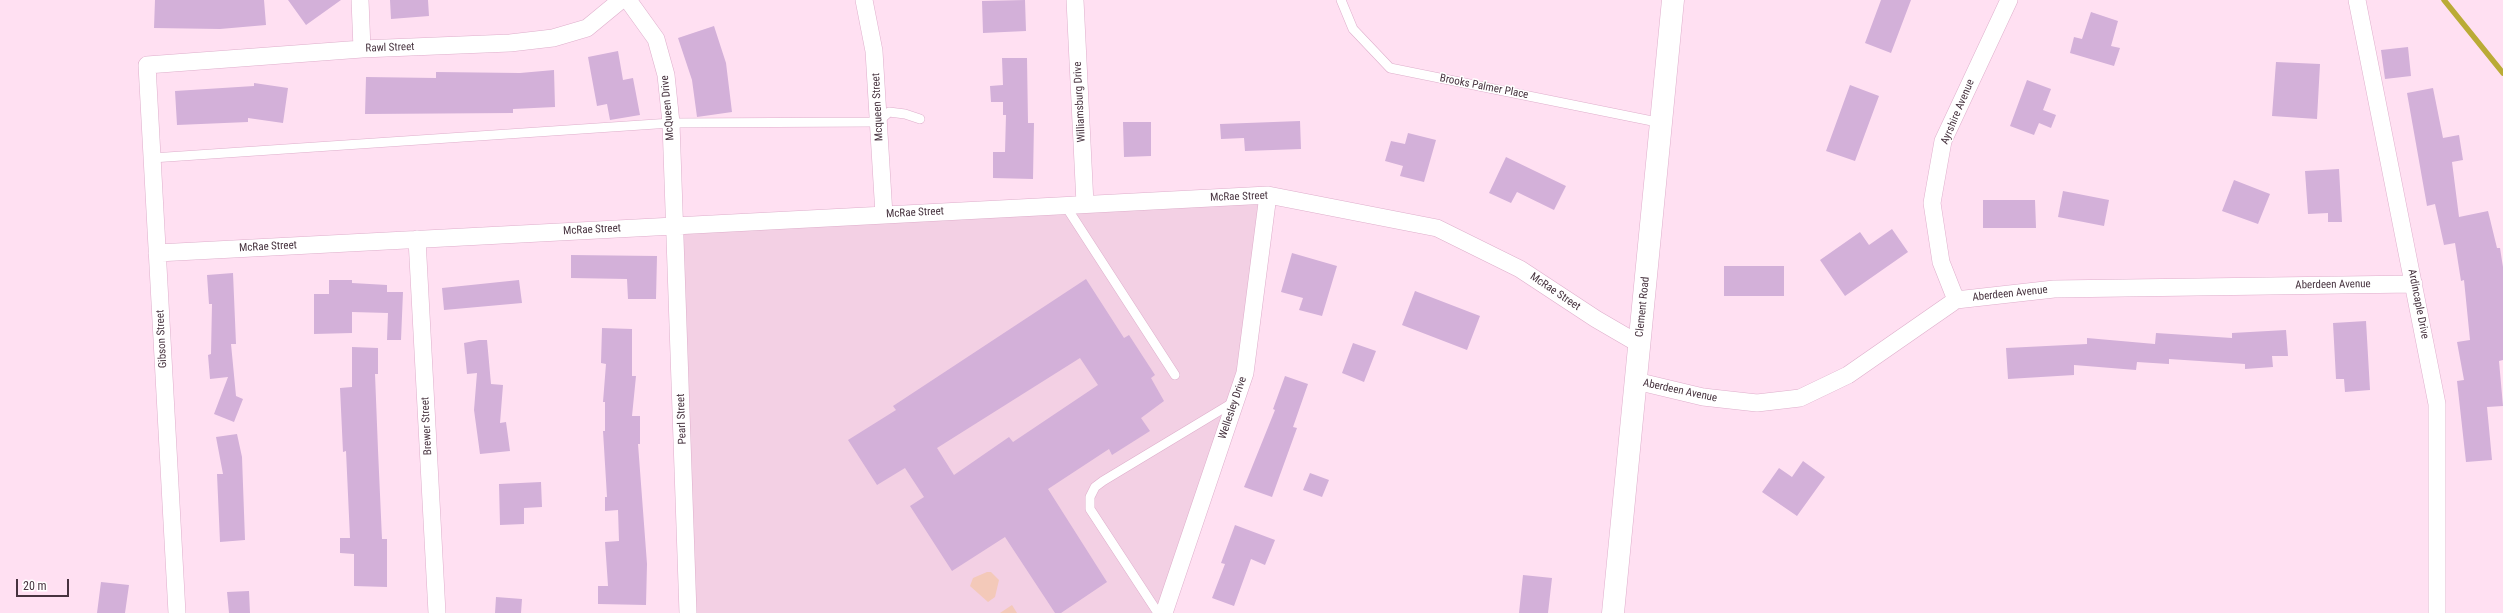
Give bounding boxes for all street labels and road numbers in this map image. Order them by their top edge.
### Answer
street label: Rawl Street [365,41,415,55]
street label: Williamsburg Drive [1071,61,1089,143]
street label: Brooks Palmer Place [1439,72,1529,102]
street label: Mcqueen Street [870,73,886,141]
street label: McQueen Drive [659,75,677,141]
street label: Ayrshire Avenue [1938,77,1978,147]
street label: McRae Street [1210,189,1268,205]
street label: McRae Street [886,205,944,221]
street label: McRae Street [563,222,621,238]
street label: McRae Street [239,239,297,255]
street label: Ardincaple Drive [2405,268,2431,340]
street label: McRae Street [1527,270,1583,314]
street label: Clement Road [1633,276,1653,338]
street label: Aberdeen Avenue [2295,278,2371,292]
street label: Aberdeen Avenue [1972,283,2048,305]
street label: Gibson Street [154,309,170,369]
street label: Wellesley Drive [1216,375,1250,441]
street label: Aberdeen Avenue [1642,377,1718,405]
street label: Pearl Street [675,393,689,445]
street label: Brewer Street [419,397,435,455]

